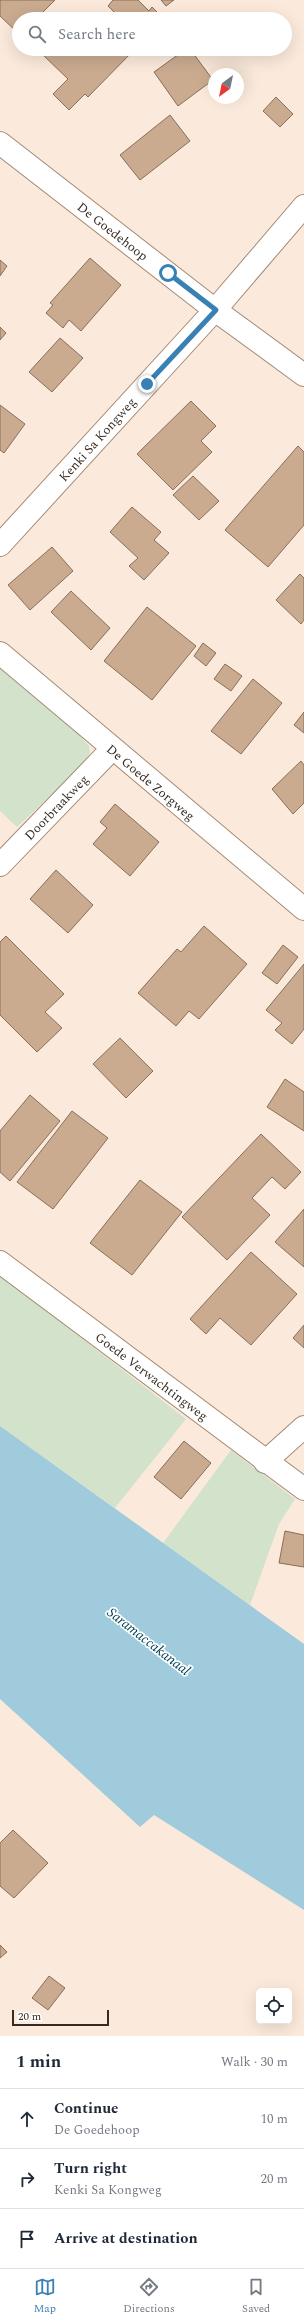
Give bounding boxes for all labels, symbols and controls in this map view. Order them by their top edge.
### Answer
search box [12,12,292,56]
icon: search [26,23,48,45]
text: Search here [58,23,136,46]
north arrow [208,68,244,104]
street label: De Goedehoop [73,198,152,266]
route start [159,264,177,282]
route end [138,375,156,393]
street label: Kenki Sa Kongweg [54,393,141,486]
street label: De Goede Zorgweg [102,740,199,826]
street label: Doorbraakweg [20,770,93,845]
street label: Goede Verwachtingweg [91,1328,212,1426]
water label: Saramaccakanaal [103,1602,195,1681]
map controls [256,1988,292,2024]
button: locate [256,1988,292,2024]
scale bar [12,2008,109,2027]
text: 20 m [18,2008,41,2025]
text: 1 min [16,2049,61,2075]
text: Walk · 30 m [221,2052,288,2072]
text: Continue [54,2097,119,2120]
icon: ahead [16,2108,38,2130]
text: 10 m [261,2109,288,2129]
text: De Goedehoop [54,2120,140,2140]
text: Turn right [54,2157,127,2180]
icon: right [16,2168,38,2190]
text: 20 m [261,2169,288,2189]
text: Kenki Sa Kongweg [54,2180,162,2200]
text: Arrive at destination [54,2227,198,2250]
icon: arrive [16,2228,38,2250]
tab: Map [34,2276,56,2317]
tab: Directions [123,2276,175,2317]
tab: Saved [242,2276,270,2317]

